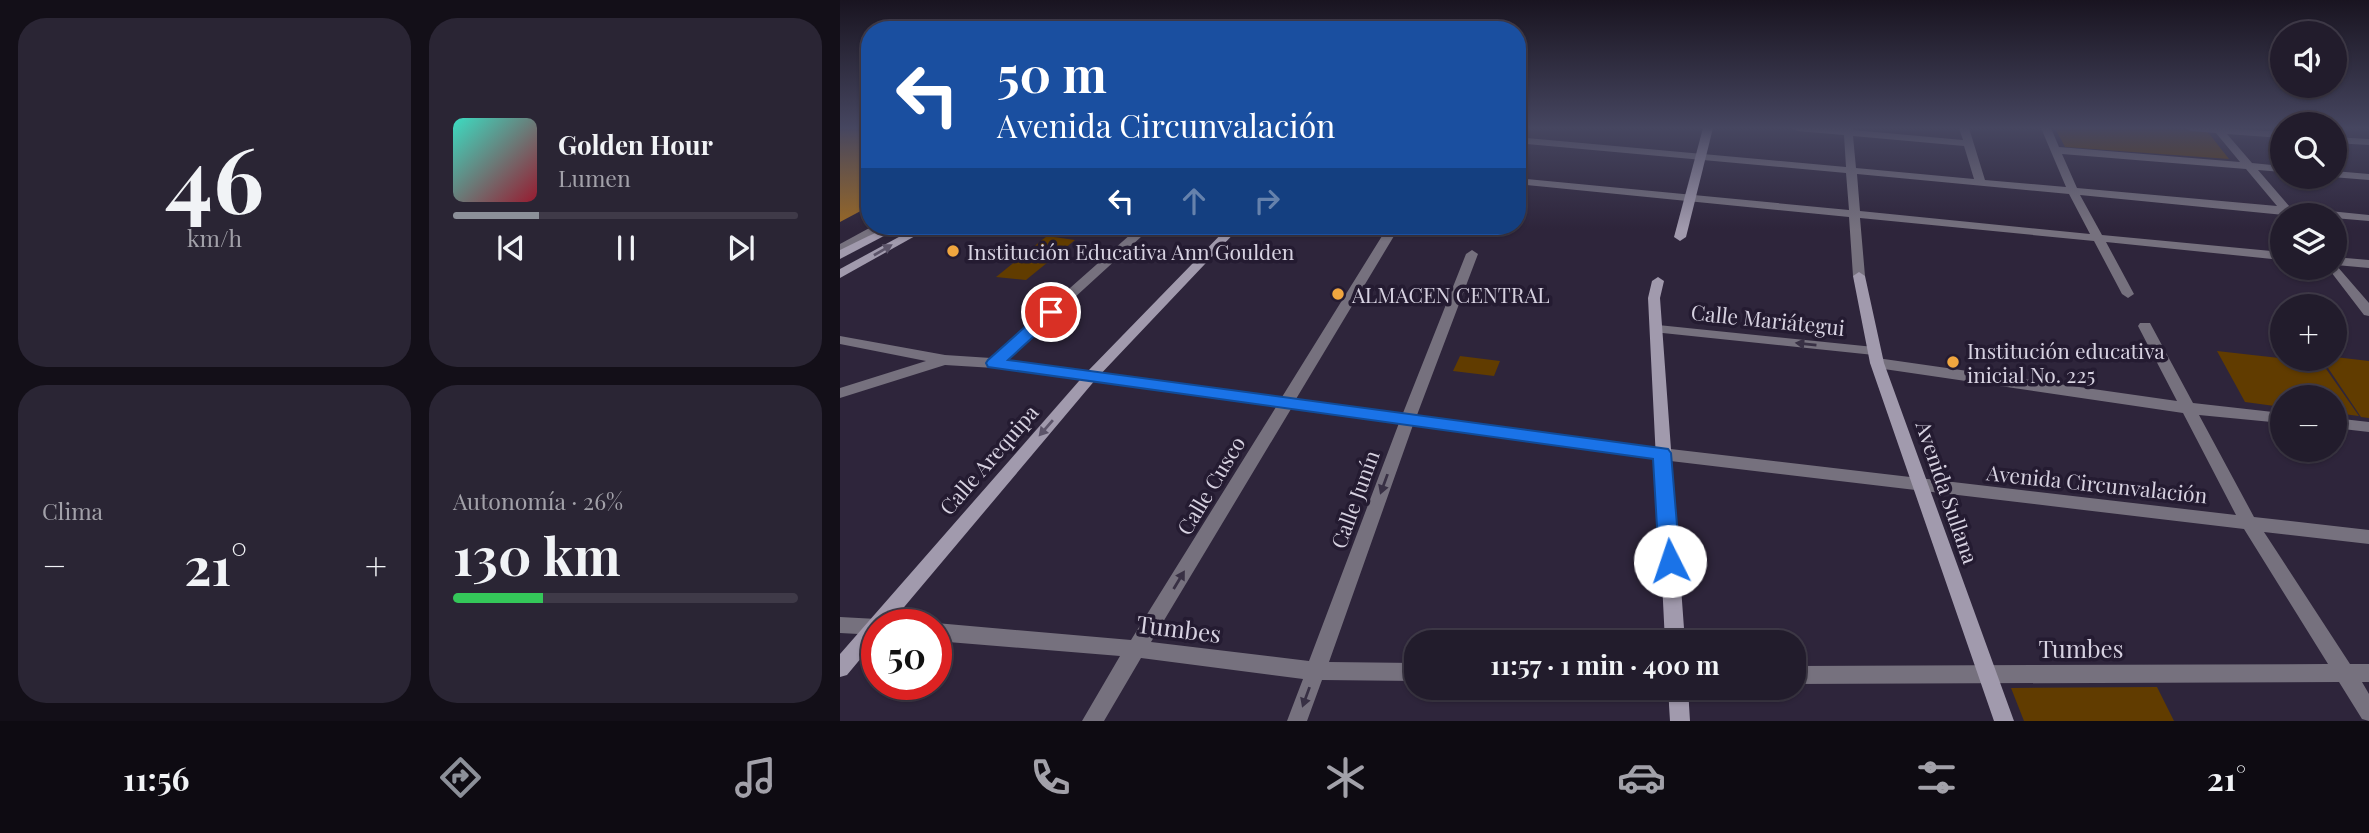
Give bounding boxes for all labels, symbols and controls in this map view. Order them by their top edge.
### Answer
map controls [2270,21,2347,462]
button: sound [2270,21,2347,98]
text: 50 m [997,40,1107,105]
icon: left [882,49,973,140]
text: Avenida Circunvalación [997,103,1335,146]
button: search [2270,112,2347,189]
text: 46 [165,116,264,237]
text: Golden Hour [558,127,713,162]
text: Lumen [558,162,631,193]
icon: left [1102,182,1140,220]
icon: ahead [1175,182,1213,220]
icon: right [1248,182,1286,220]
button: layers [2270,203,2347,280]
text: km/h [187,222,242,253]
icon: previous [492,229,530,267]
icon: pause [607,229,645,267]
icon: next [722,229,760,267]
place label: Institución Educativa Ann Goulden [967,237,1295,265]
marker: Institución Educativa Ann Goulden [945,243,961,259]
one-way arrow [874,244,893,256]
place label: ALMACEN CENTRAL [1351,280,1550,308]
pin [1021,282,1081,342]
marker: ALMACEN CENTRAL [1330,286,1346,302]
icon: arrive [1032,293,1070,331]
button: + [2270,294,2347,371]
street label: Calle Mariátegui [1690,297,1846,341]
place label: Institución educativa inicial No. 225 [1967,336,2165,388]
one-way arrow [1795,339,1817,350]
marker: Institución educativa inicial No. 225 [1945,354,1961,370]
button: − [2270,385,2347,462]
street label: Calle Arequipa [932,398,1044,520]
street label: Avenida Sullana [1910,416,1986,568]
one-way arrow [1038,419,1054,437]
street label: Calle Cusco [1170,431,1250,539]
street label: Calle Junín [1323,446,1385,552]
street label: Avenida Circunvalación [1984,457,2209,509]
one-way arrow [1379,473,1390,494]
text: Autonomía · 26% [453,485,623,516]
text: Clima [42,495,103,526]
text: 130 km [453,520,620,589]
position arrow [1633,524,1707,598]
text: 21° [184,530,247,599]
text: − [42,539,67,590]
text: + [365,539,387,590]
one-way arrow [1173,570,1185,589]
street label: Tumbes [1135,607,1223,649]
speed limit sign: 50 [861,609,952,700]
street label: Tumbes [2039,632,2123,664]
text: 11:57 · 1 min · 400 m [1490,647,1720,682]
one-way arrow [1300,687,1311,708]
icon: directions [436,753,485,802]
icon: music [731,753,780,802]
icon: phone [1026,753,1075,802]
icon: climate [1321,753,1370,802]
icon: car [1617,753,1666,802]
icon: filters [1912,753,1961,802]
text: 11:56 [123,756,190,799]
text: 21° [2207,756,2246,799]

